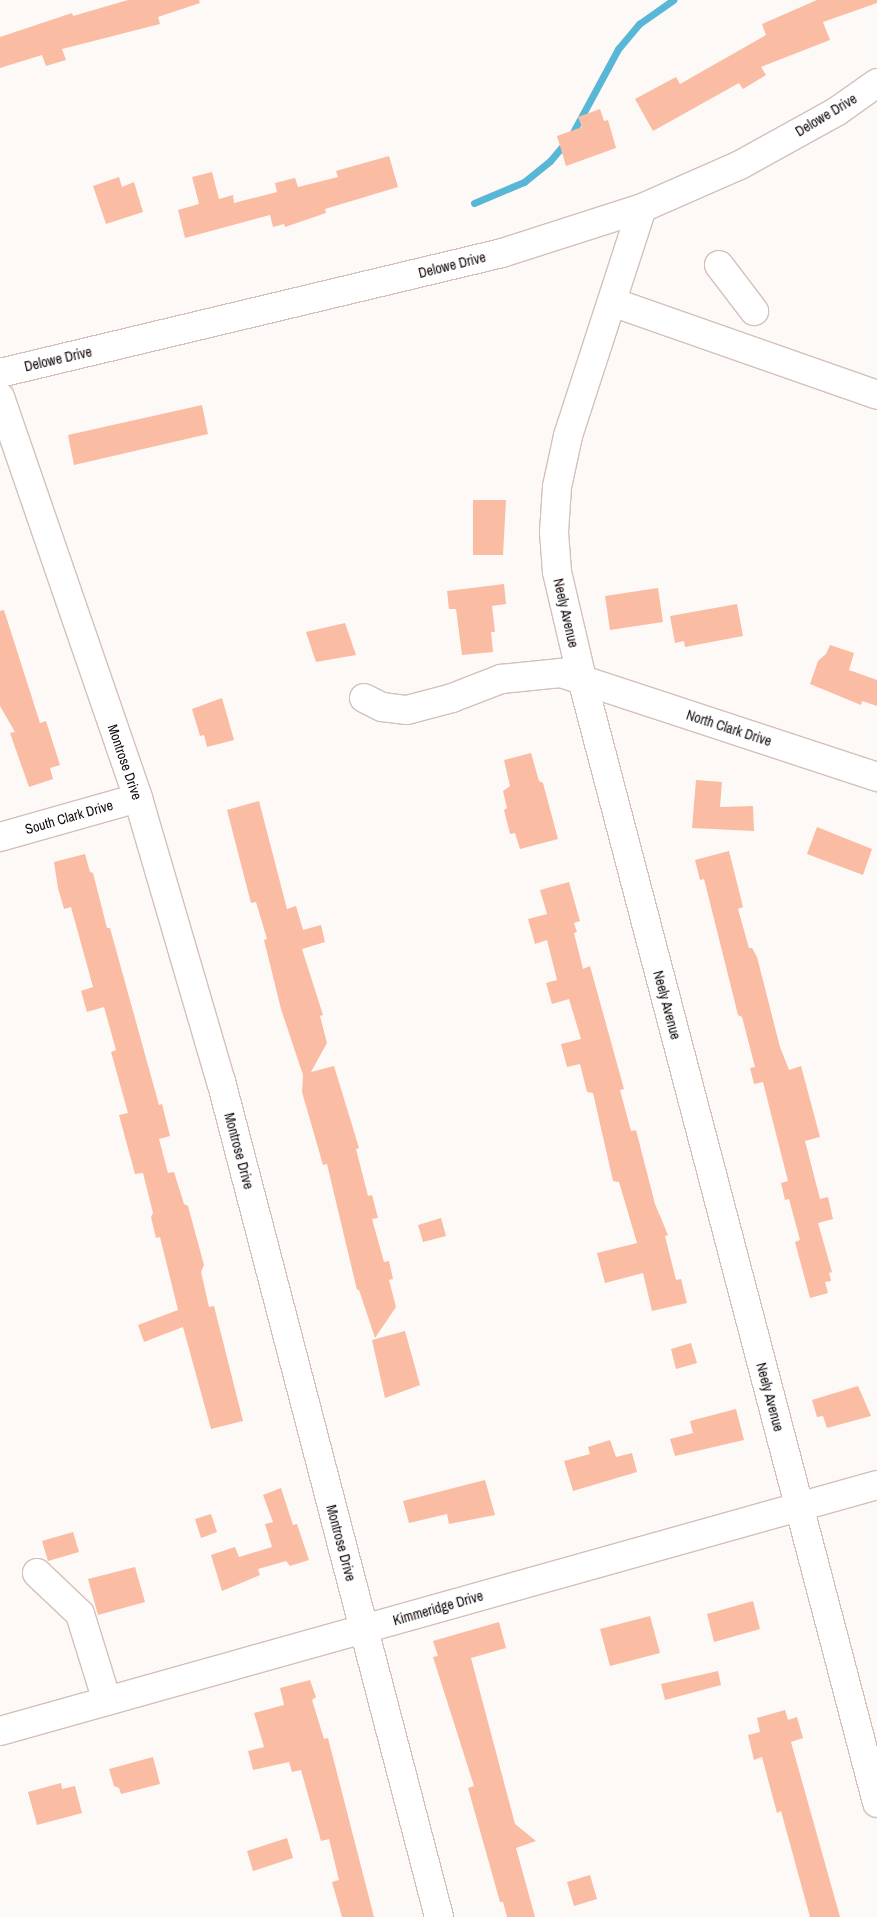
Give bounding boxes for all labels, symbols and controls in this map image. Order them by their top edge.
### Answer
street label: Delowe Drive [792,90,860,140]
street label: Delowe Drive [417,249,487,281]
street label: Delowe Drive [23,343,93,375]
street label: Neely Avenue [550,576,582,650]
street label: North Clark Drive [684,706,774,750]
street label: Montrose Drive [104,722,146,802]
street label: South Clark Drive [23,796,115,838]
street label: Neely Avenue [650,968,684,1042]
street label: Montrose Drive [221,1111,257,1191]
street label: Neely Avenue [753,1360,787,1434]
street label: Montrose Drive [323,1503,359,1583]
street label: Kimmeridge Drive [391,1587,485,1629]

